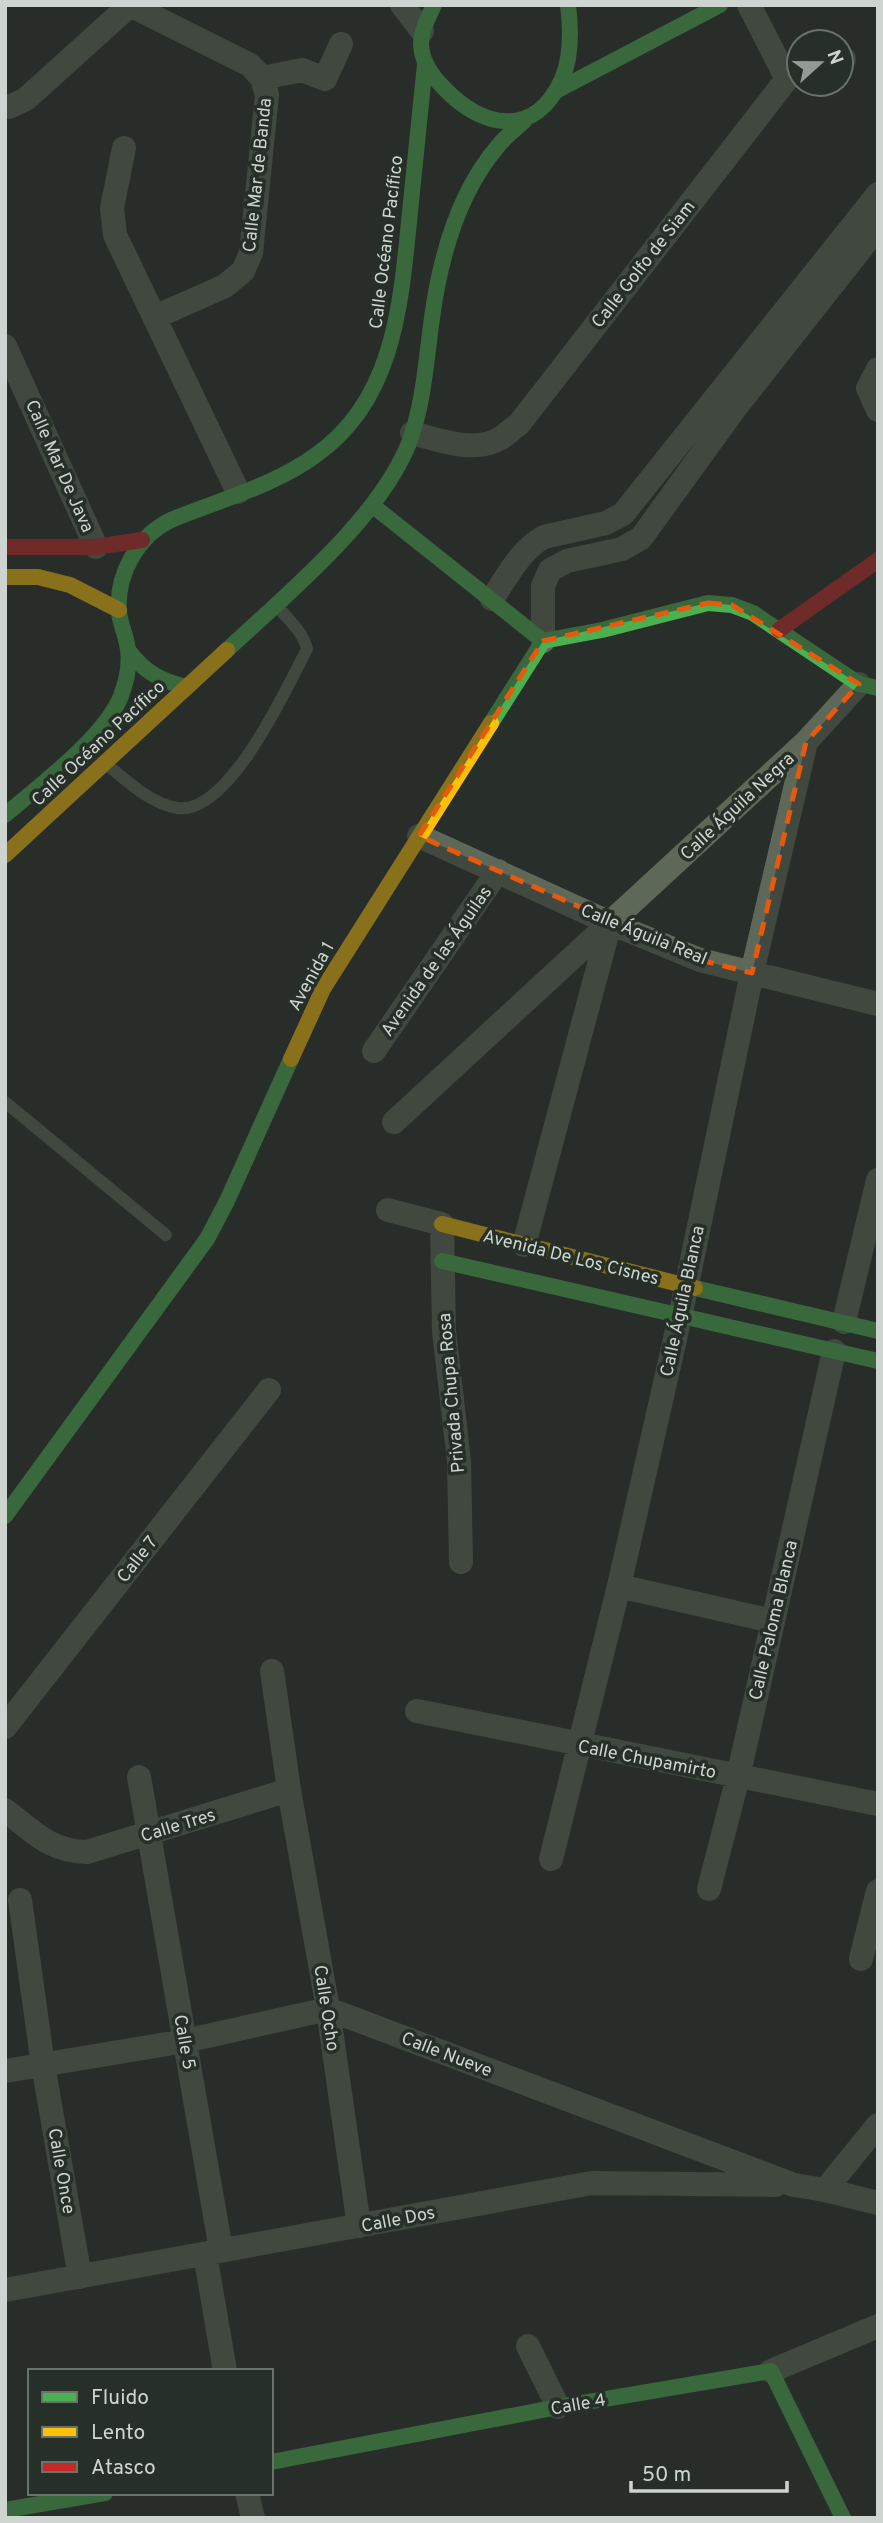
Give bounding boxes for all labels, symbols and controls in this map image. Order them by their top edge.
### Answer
north arrow [785,28,855,98]
text: N [820,47,848,68]
street label: Calle Mar de Banda [239,97,278,253]
street label: Calle Océano Pacífico [365,154,410,330]
street label: Calle Golfo de Siam [587,196,701,333]
street label: Calle Mar De Java [19,397,98,537]
street label: Calle Océano Pacífico [27,676,171,812]
street label: Calle Águila Negra [675,747,800,866]
street label: Avenida de las Águilas [375,881,498,1042]
street label: Calle Águila Real [577,898,711,971]
street label: Avenida 1 [284,938,341,1015]
street label: Calle Águila Blanca [654,1223,711,1379]
street label: Avenida De Los Cisnes [480,1225,661,1291]
street label: Privada Chupa Rosa [434,1312,471,1474]
street label: Calle 7 [113,1532,164,1588]
street label: Calle Paloma Blanca [745,1538,804,1703]
street label: Calle Chupamirto [576,1736,718,1785]
street label: Calle Tres [138,1804,219,1849]
street label: Calle Ocho [307,1964,344,2053]
street label: Calle 5 [167,2013,200,2072]
street label: Calle Nueve [398,2028,495,2083]
street label: Calle Once [42,2126,79,2216]
street label: Calle Dos [359,2202,437,2239]
legend [28,2369,273,2495]
text: Fluido [91,2385,149,2412]
street label: Calle 4 [549,2389,608,2422]
text: Lento [91,2420,145,2447]
scale bar [631,2450,787,2494]
text: Atasco [91,2455,156,2482]
text: 50 m [642,2462,691,2489]

